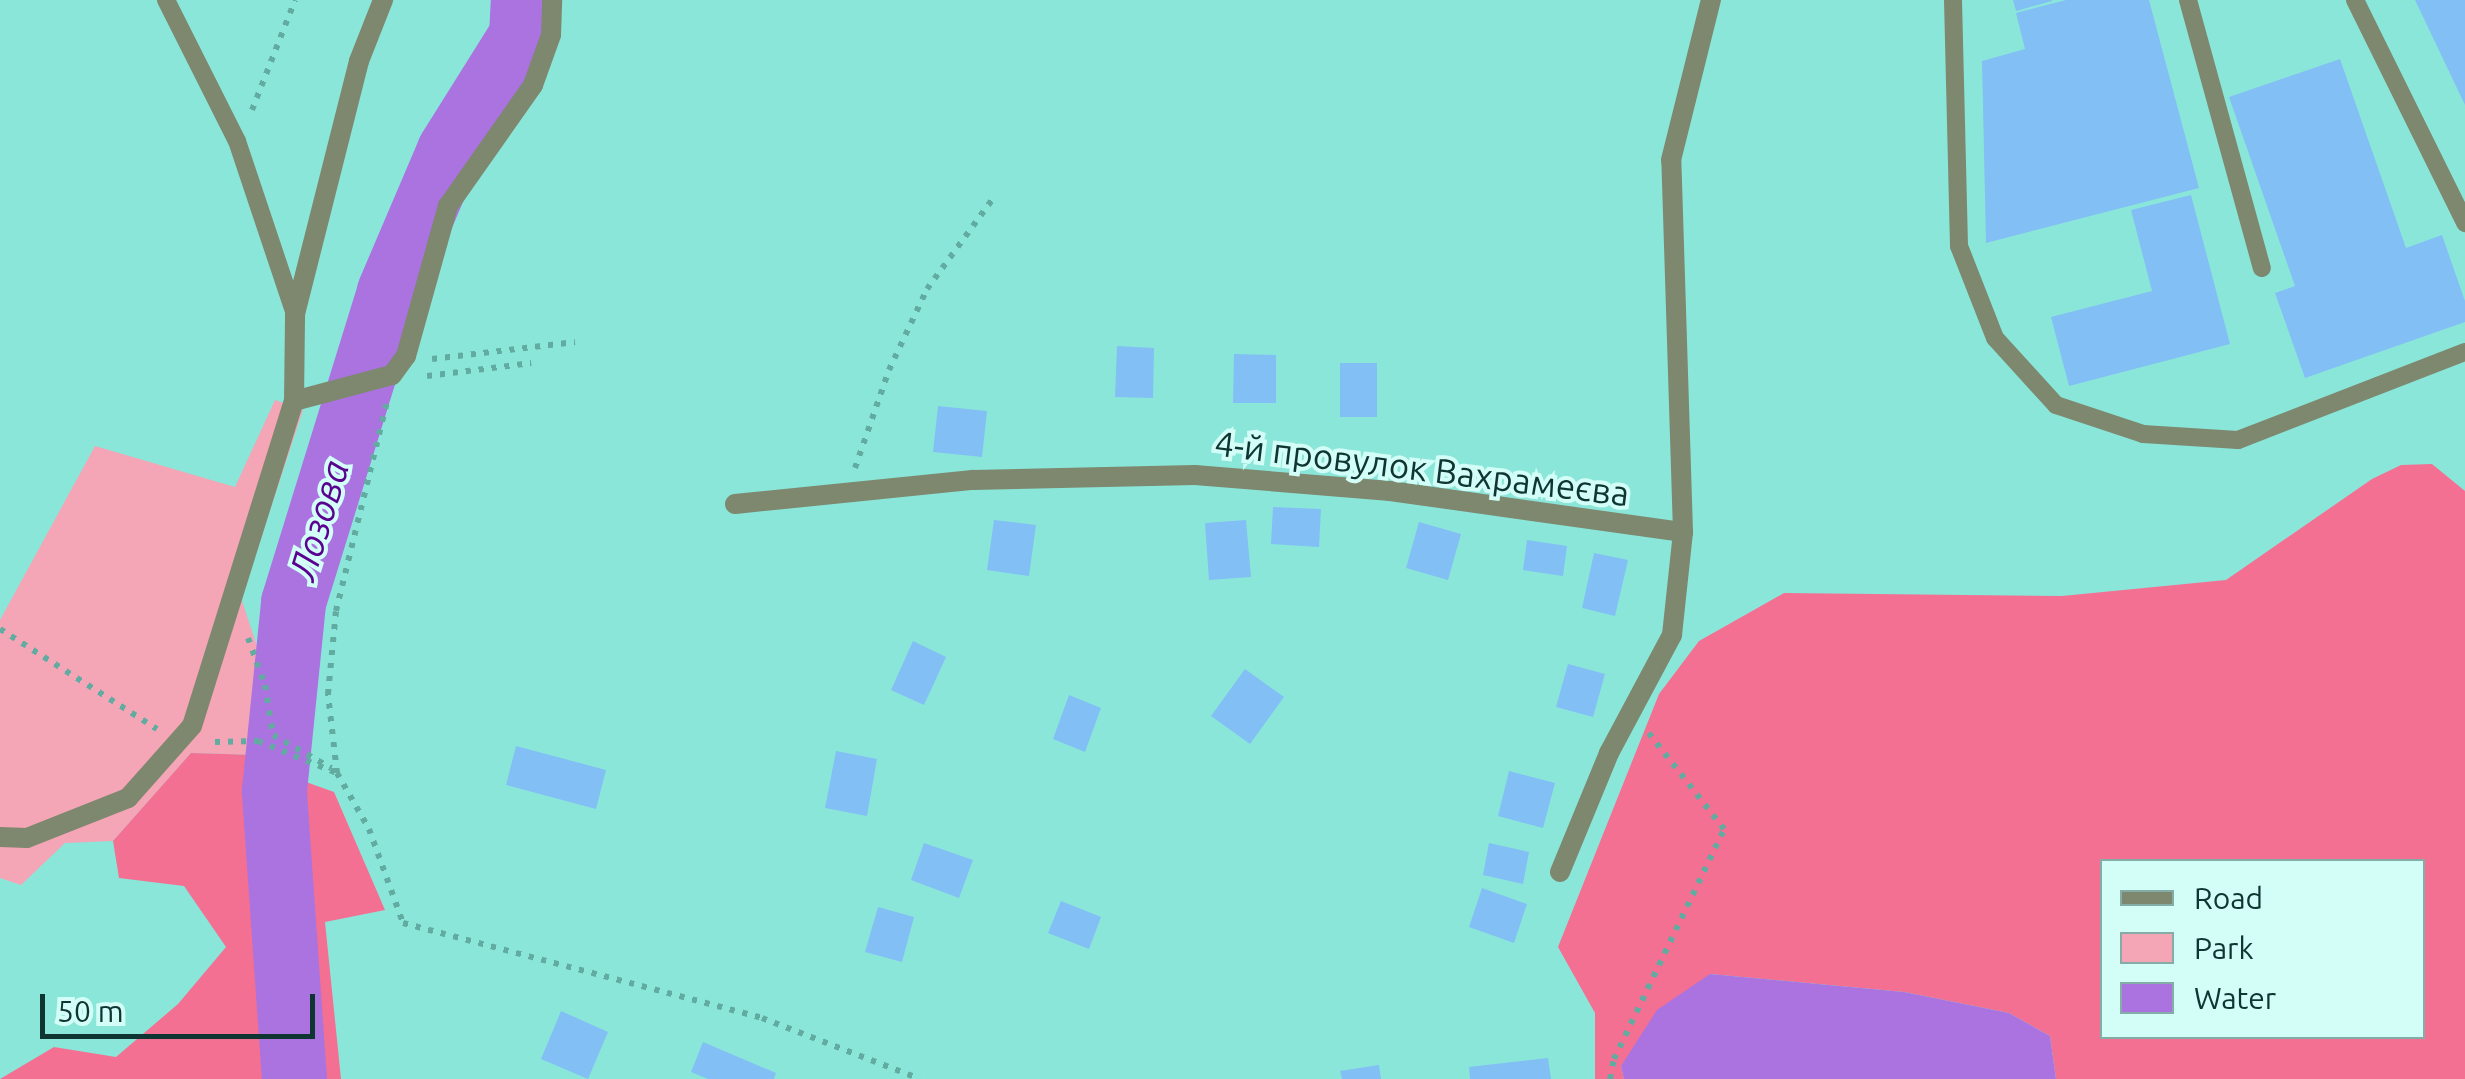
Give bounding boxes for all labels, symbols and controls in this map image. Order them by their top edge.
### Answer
street label: 4-й провулок Вахрамеєва [1212,422,1632,514]
water label: Лозова [279,455,359,585]
legend [2100,859,2425,1039]
text: Road [2194,881,2263,915]
text: Park [2194,931,2254,965]
scale bar [45,974,320,1036]
text: Water [2194,981,2276,1015]
text: 50 m [57,994,124,1028]

